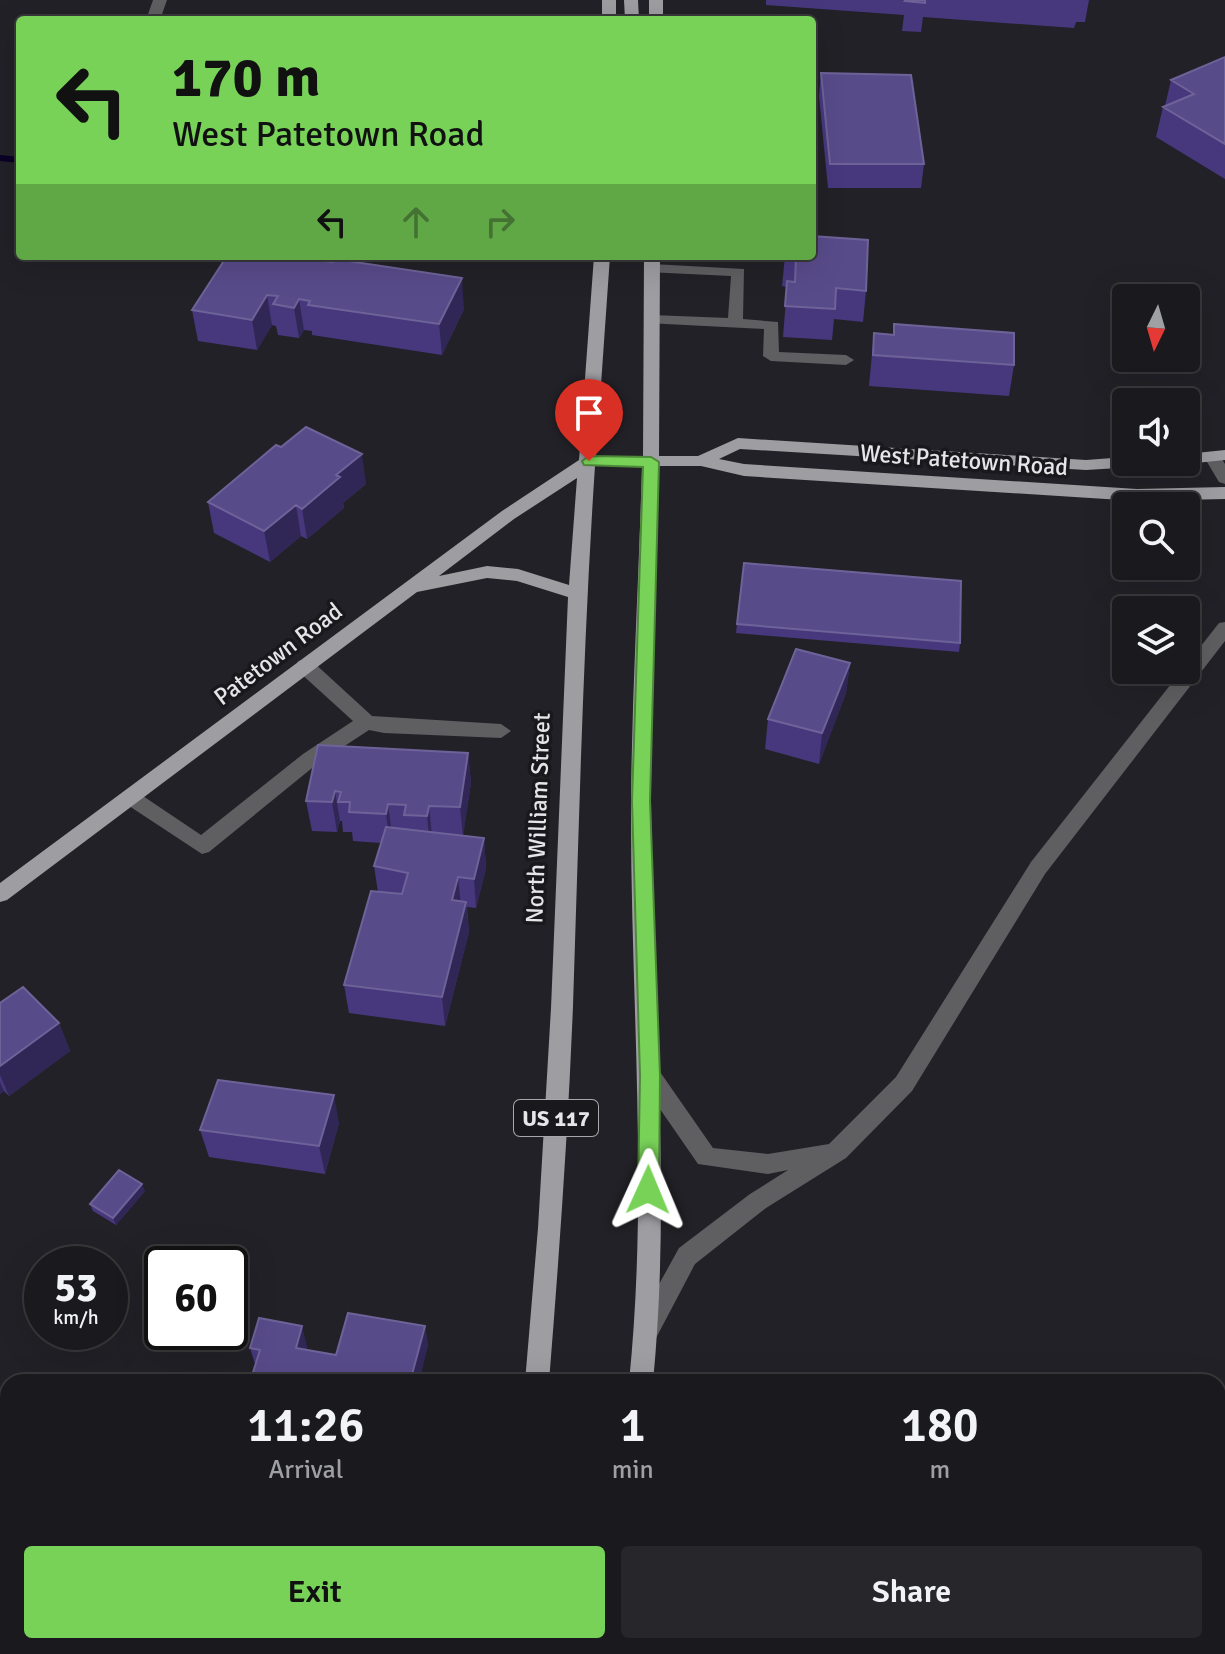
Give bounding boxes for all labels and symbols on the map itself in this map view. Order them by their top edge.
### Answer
north arrow [1112,284,1200,372]
pin [555,379,623,461]
street label: West Patetown Road [859,438,1069,482]
street label: Patetown Road [208,596,348,712]
street label: North William Street [519,712,557,924]
road number: US 117 [514,1100,598,1136]
position arrow [606,1148,690,1232]
speed limit sign: 60 [144,1246,248,1350]

